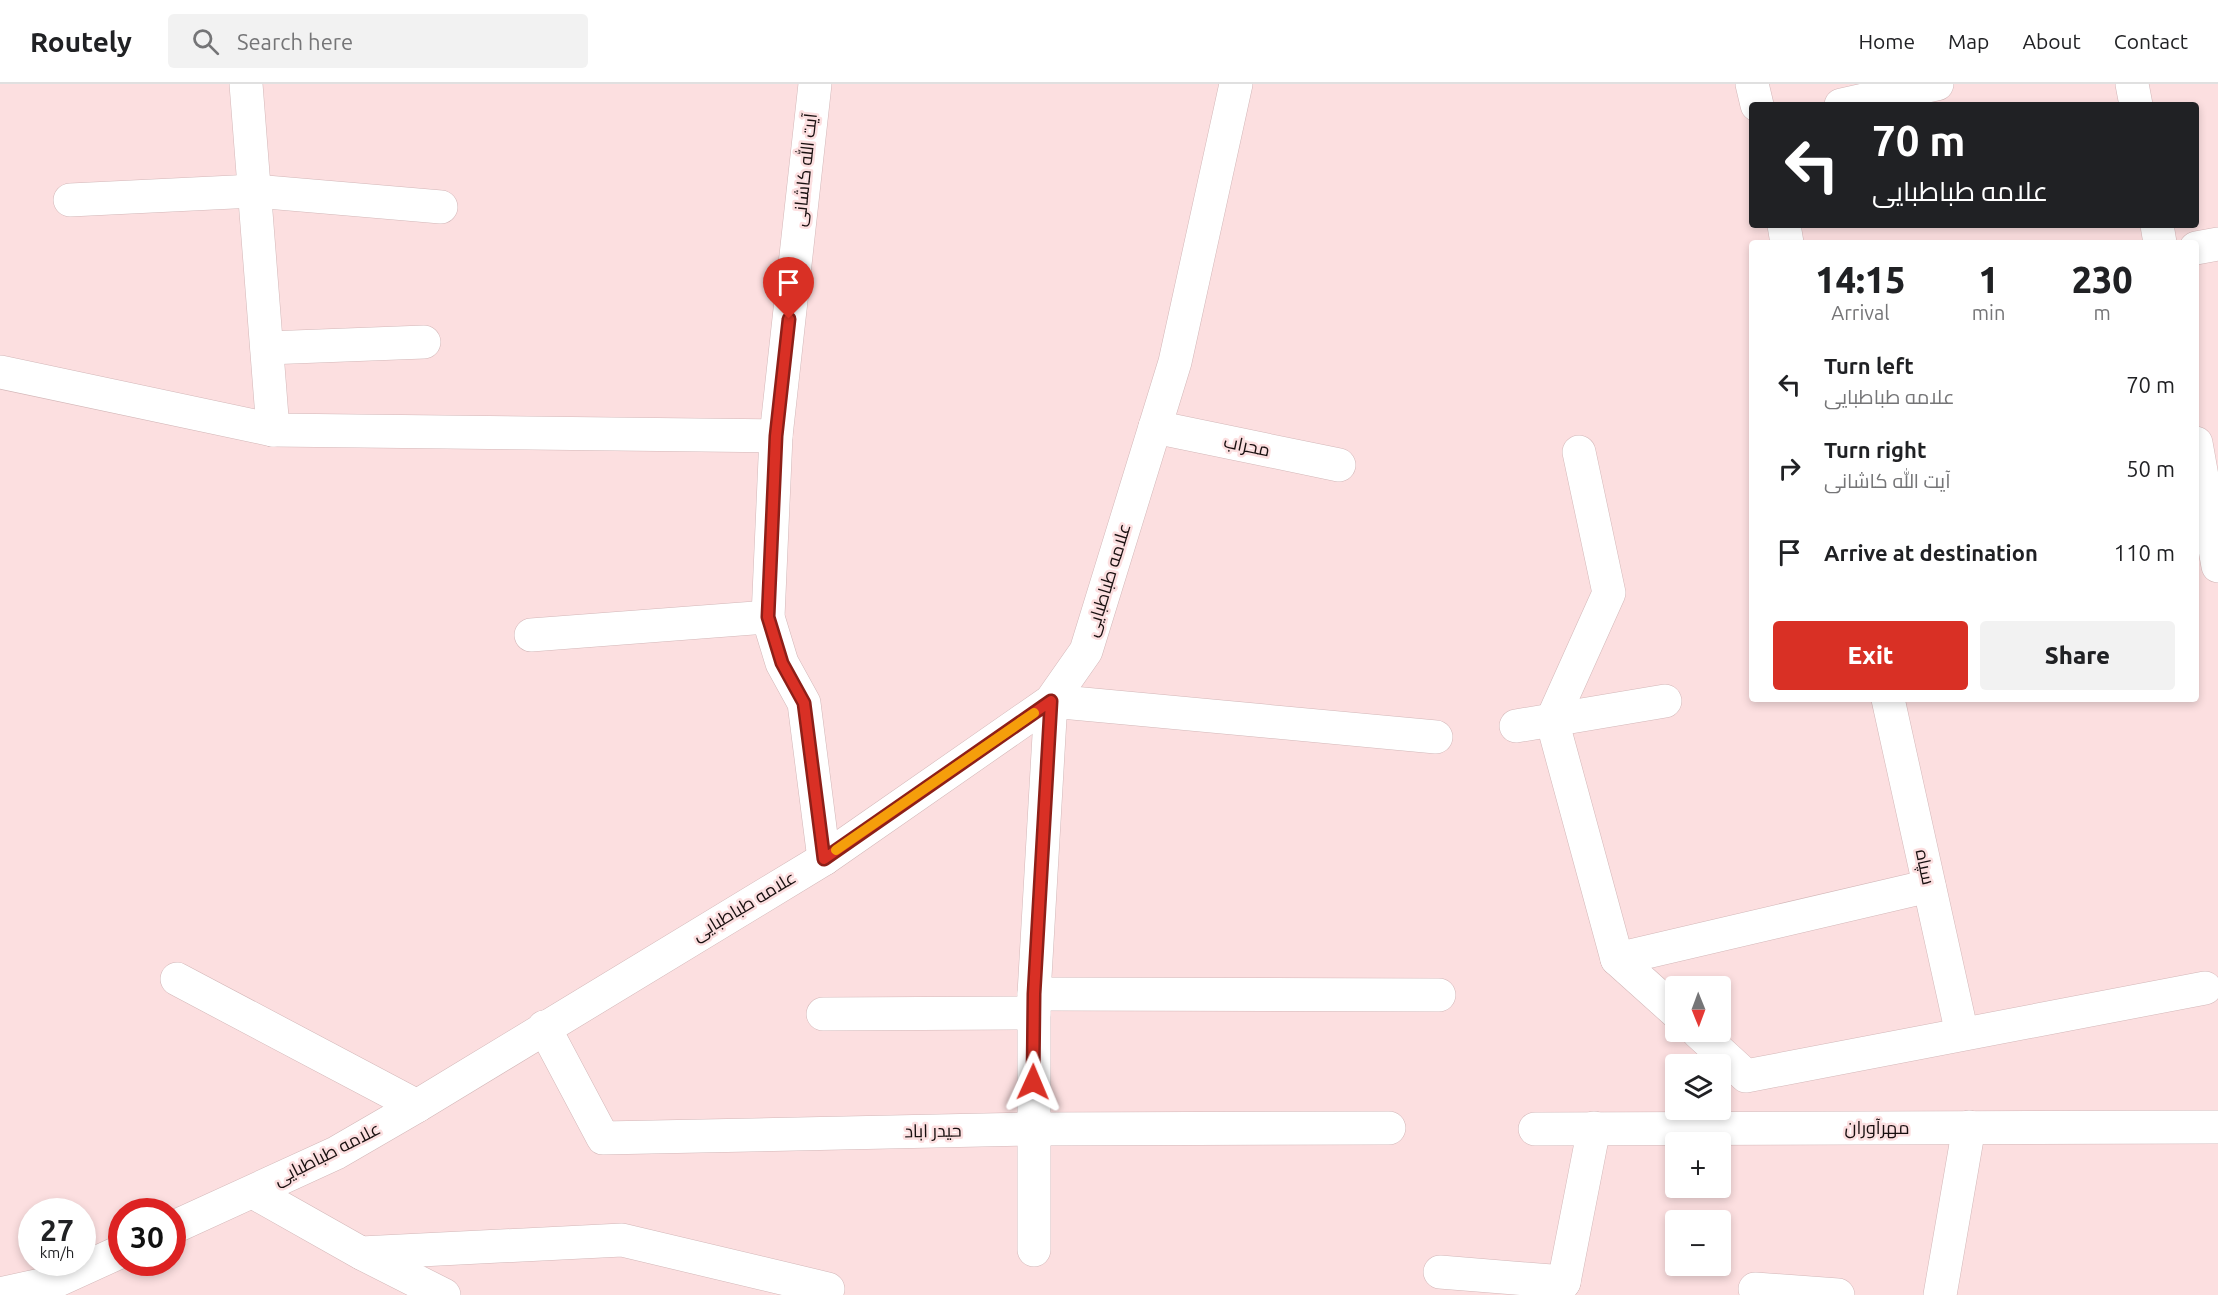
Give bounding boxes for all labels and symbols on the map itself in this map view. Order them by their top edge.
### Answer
street label: آیت الله کاشانی [787,112,822,228]
pin [763,257,814,319]
street label: محراب [1222,430,1272,462]
street label: علامه طباطبایی [1080,521,1136,639]
street label: سپاه [1910,847,1940,887]
street label: علامه طباطبایی [688,866,800,946]
north arrow [1665,976,1731,1042]
position arrow [1001,1050,1065,1114]
street label: مهرآوران [1844,1117,1910,1139]
street label: علامه طباطبایی [270,1118,384,1190]
street label: حیدر اباد [904,1120,962,1142]
speed limit sign: 30 [108,1198,186,1276]

